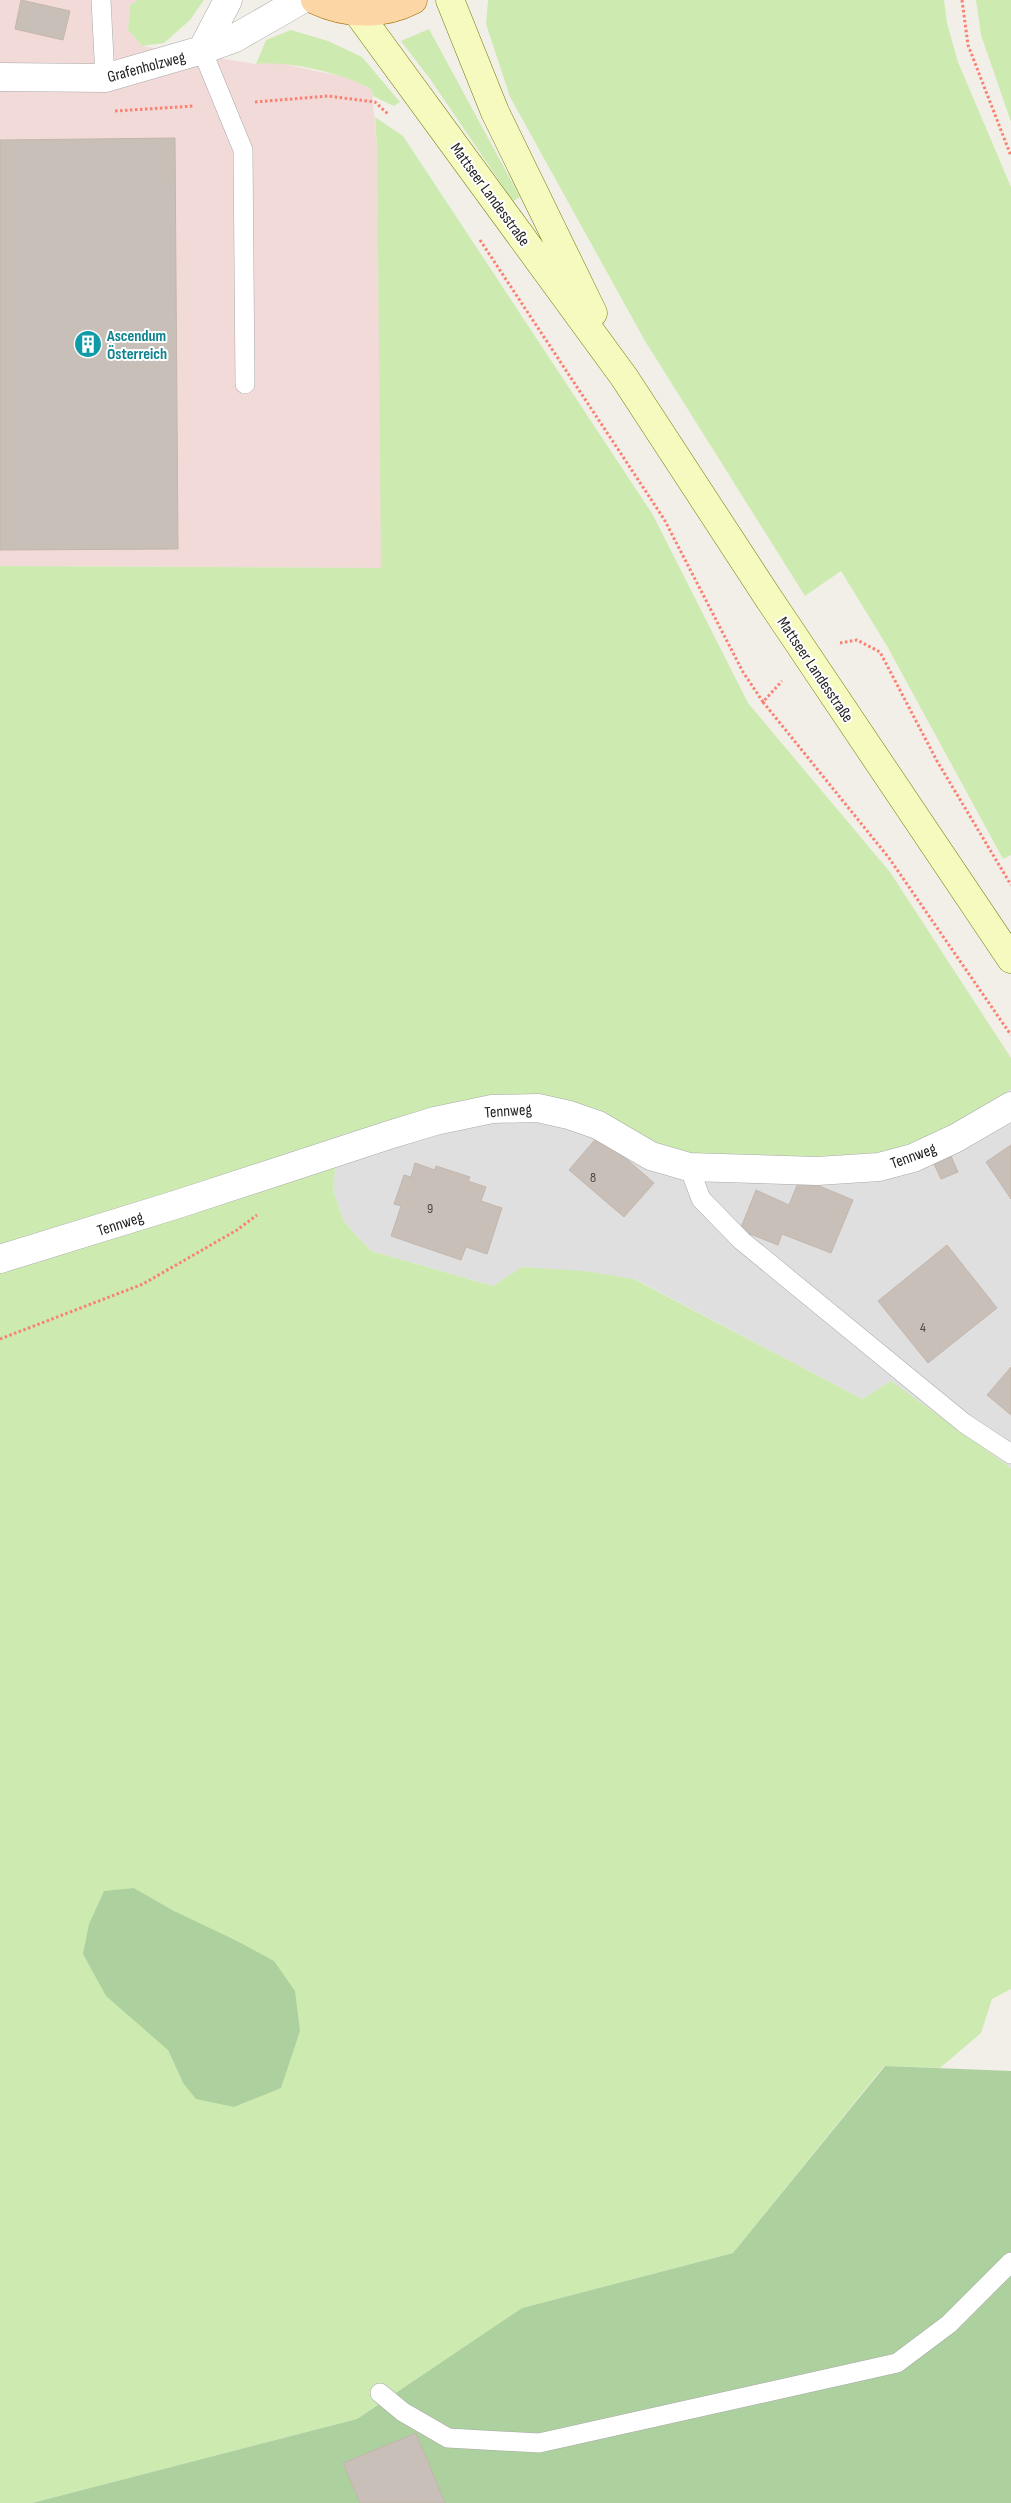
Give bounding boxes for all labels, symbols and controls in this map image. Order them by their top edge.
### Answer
street label: Grafenholzweg [105,48,187,87]
street label: Mattseer Landesstraße [446,140,534,250]
place label: Ascendum Österreich [106,327,167,364]
building icon: Ascendum Österreich [73,329,103,359]
street label: Mattseer Landesstraße [773,614,857,726]
street label: Tennweg [484,1100,532,1123]
street label: Tennweg [888,1139,939,1173]
house number: 8 [590,1169,596,1186]
house number: 9 [427,1200,433,1217]
street label: Tennweg [95,1208,146,1241]
house number: 4 [920,1319,926,1336]

